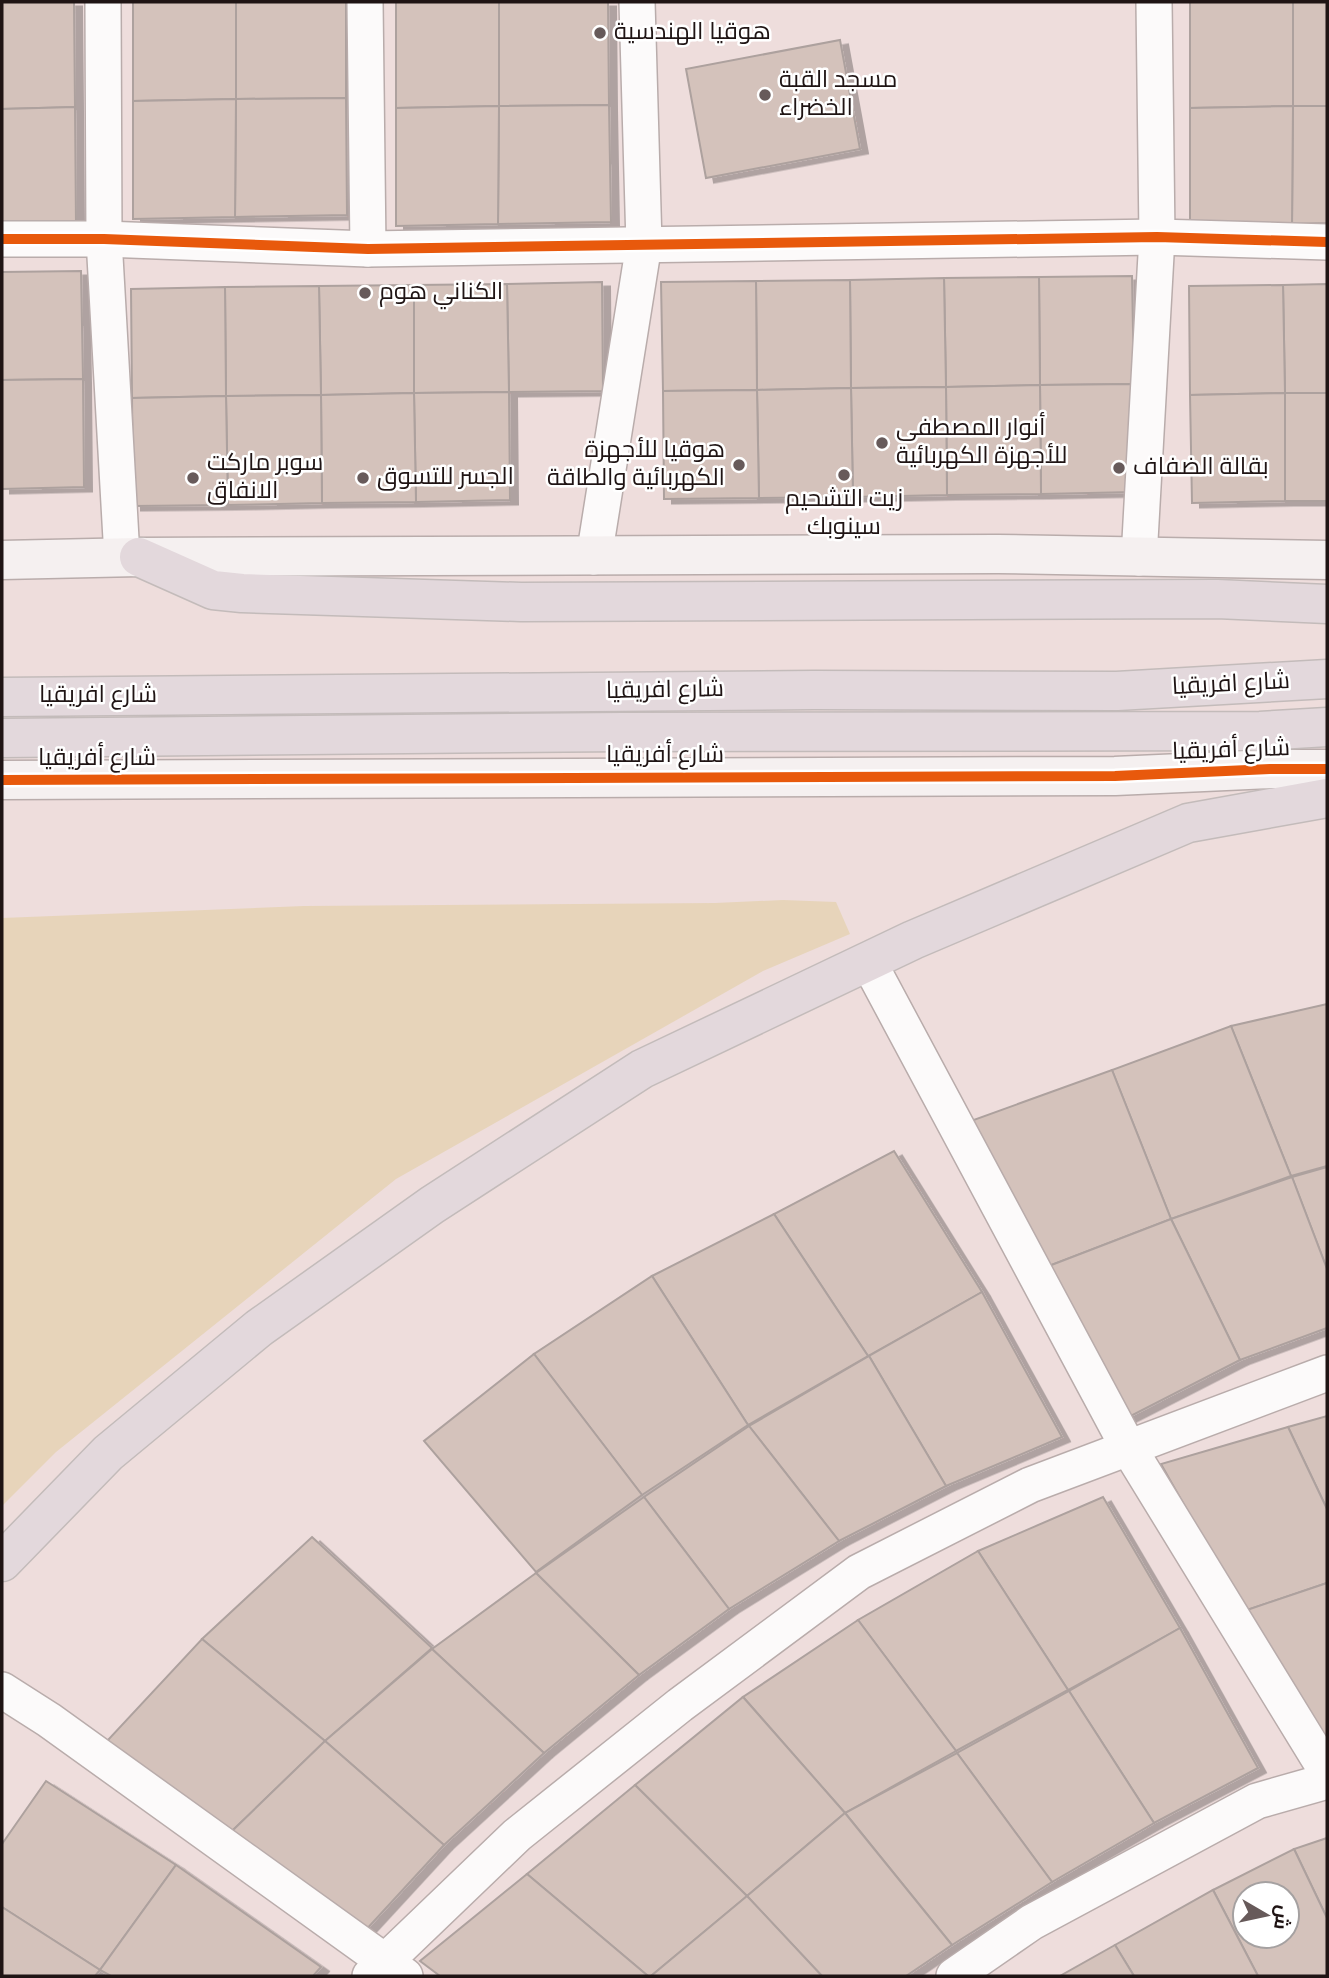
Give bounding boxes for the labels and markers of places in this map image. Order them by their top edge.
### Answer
place label: هوقيا الهندسية [614,18,771,48]
marker: هوقيا الهندسية [592,25,608,41]
place label: مسجد القبة الخضراء [779,66,897,124]
marker: مسجد القبة الخضراء [757,87,773,103]
place label: الكناني هوم [379,278,503,310]
marker: الكناني هوم [357,285,373,301]
place label: أنوار المصطفى للأجهزة الكهربائية [896,411,1067,472]
marker: أنوار المصطفى للأجهزة الكهربائية [874,435,890,451]
place label: هوقيا للأجهزة الكهربائية والطاقة [547,436,725,494]
place label: سوبر ماركت الانفاق [207,449,323,507]
place label: بقالة الضفاف [1133,453,1269,483]
marker: هوقيا للأجهزة الكهربائية والطاقة [731,457,747,473]
marker: بقالة الضفاف [1111,460,1127,476]
place label: الجسر للتسوق [377,463,514,493]
marker: زيت التشحيم سينوبك [836,467,852,483]
marker: سوبر ماركت الانفاق [185,470,201,486]
marker: الجسر للتسوق [355,470,371,486]
place label: زيت التشحيم سينوبك [785,485,903,543]

